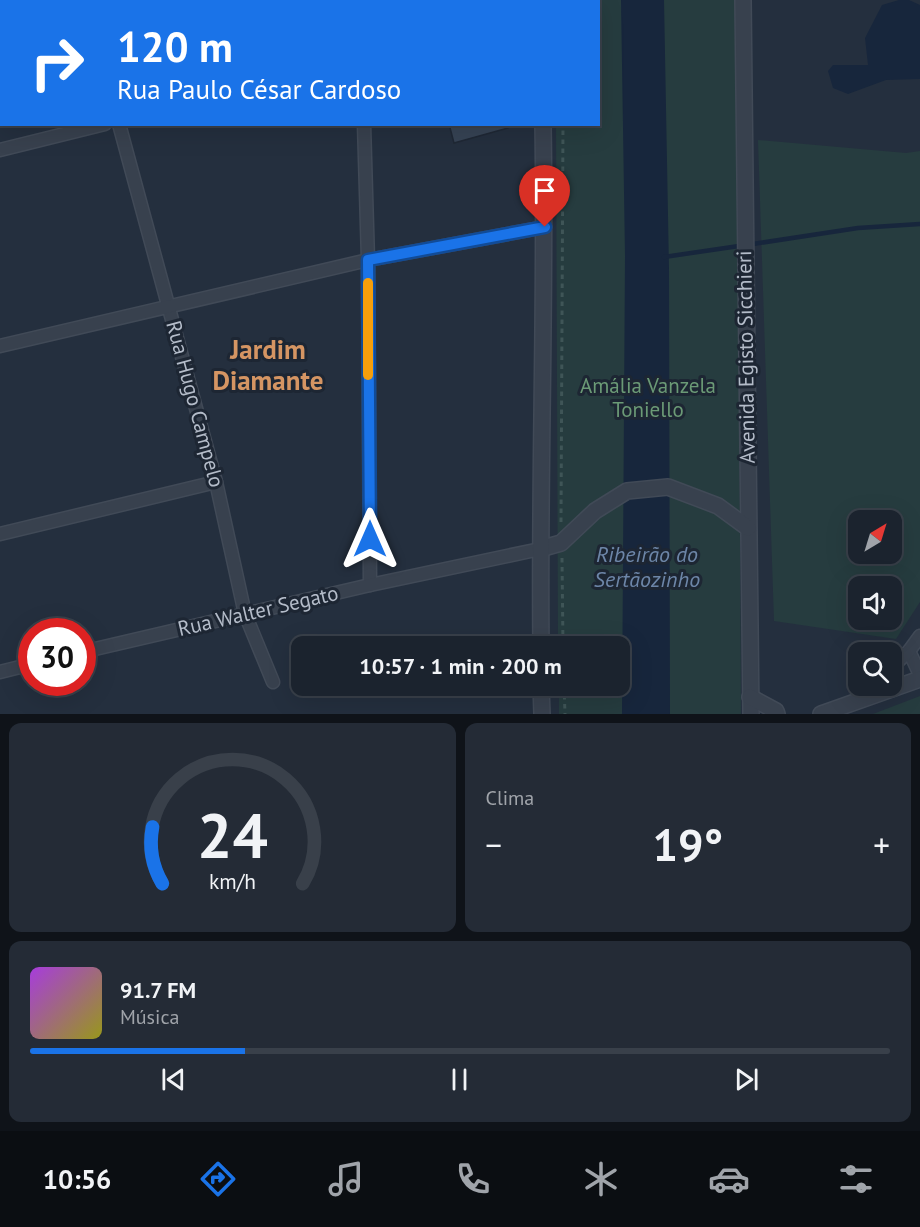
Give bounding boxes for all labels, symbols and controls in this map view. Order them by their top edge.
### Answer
text: 120 m [117,19,233,74]
icon: right [18,24,96,102]
text: Rua Paulo César Cardoso [117,72,401,106]
pin [519,165,570,227]
icon: arrive [528,174,561,207]
street label: Avenida Egisto Sicchieri [730,250,761,464]
street label: Rua Hugo Campelo [160,317,231,490]
district label: Jardim Diamante [213,332,323,397]
park label: Amália Vanzela Toniello [580,372,716,423]
position arrow [338,507,402,571]
north arrow [848,510,902,564]
map controls [848,510,902,696]
water label: Ribeirão do Sertãozinho [594,540,700,593]
button: sound [848,576,902,630]
street label: Rua Walter Segato [175,579,341,642]
speed limit sign: 30 [18,618,96,696]
button: search [848,642,902,696]
text: 10:57 · 1 min · 200 m [359,652,562,680]
text: Clima [486,785,534,811]
text: 24 [197,794,268,875]
text: 19° [652,815,723,873]
text: − [486,823,502,866]
text: + [873,823,890,866]
text: km/h [209,868,256,896]
text: 91.7 FM [120,976,196,1004]
text: Música [120,1004,179,1030]
icon: previous [157,1063,190,1096]
icon: pause [443,1063,476,1096]
icon: next [730,1063,763,1096]
icon: directions [197,1158,239,1200]
icon: music [325,1158,367,1200]
icon: phone [452,1158,494,1200]
icon: climate [580,1158,622,1200]
icon: car [708,1158,750,1200]
icon: filters [835,1158,877,1200]
text: 10:56 [43,1162,111,1196]

